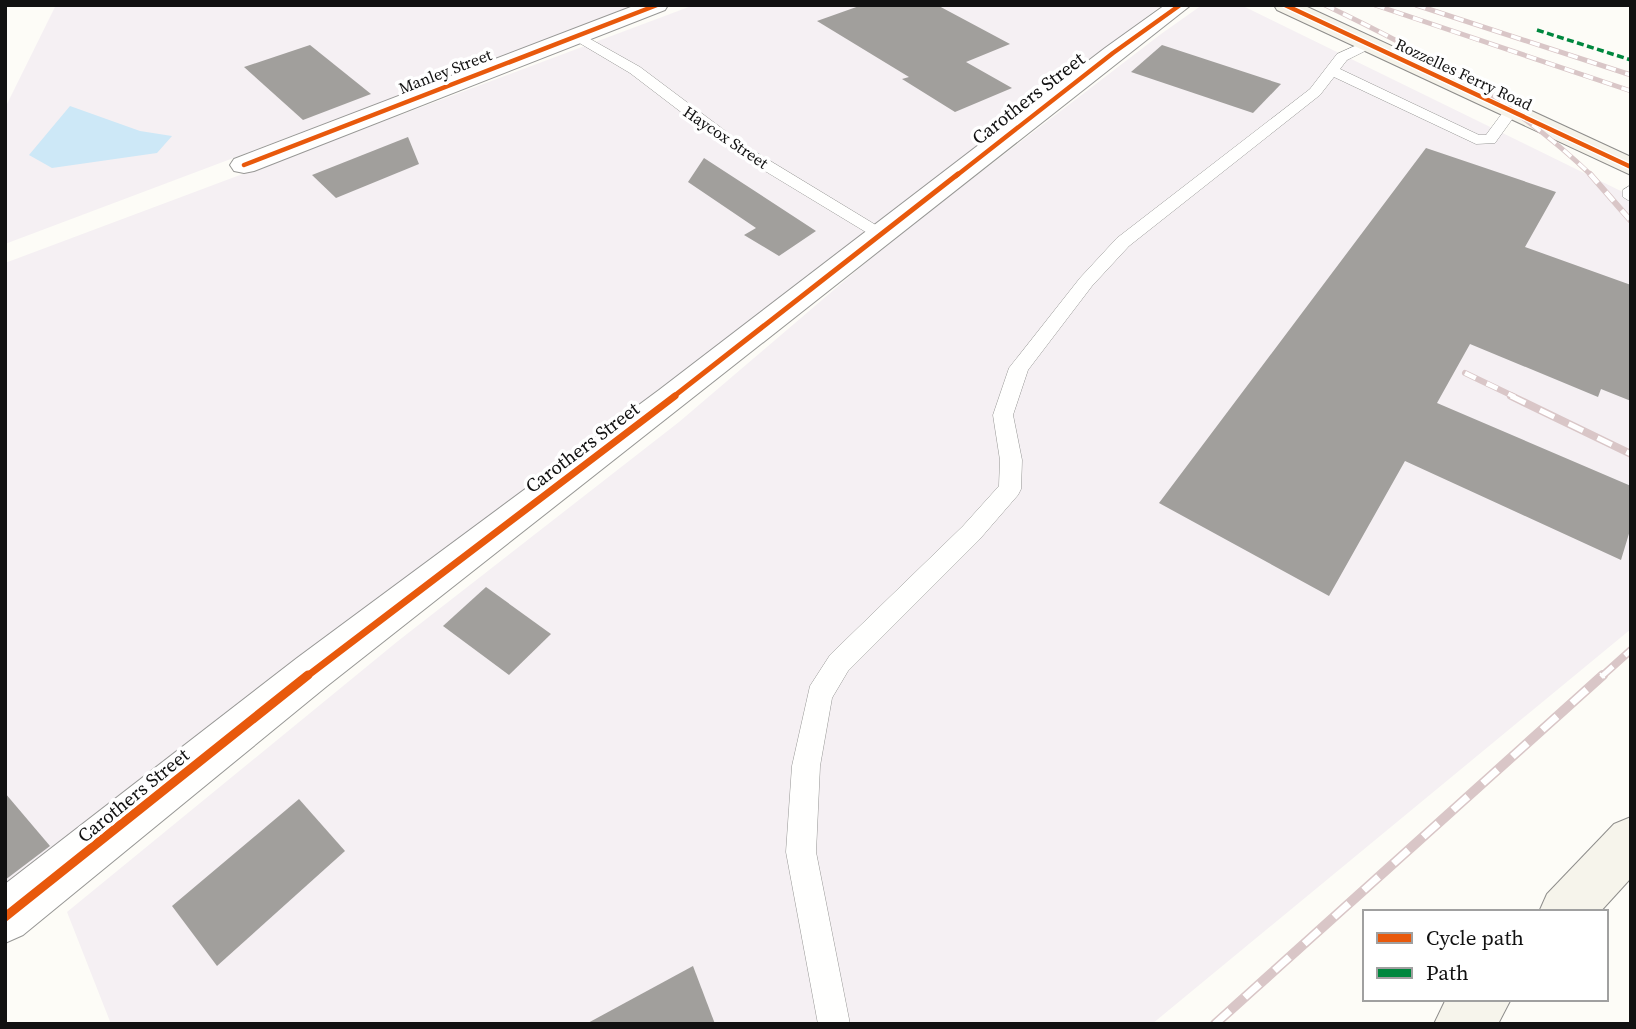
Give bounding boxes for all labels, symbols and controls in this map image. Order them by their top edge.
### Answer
street label: Rozzelles Ferry Road [1392,33,1536,115]
street label: Manley Street [395,43,495,99]
street label: Carothers Street [966,45,1090,150]
street label: Haycox Street [679,101,773,174]
street label: Carothers Street [520,395,645,498]
street label: Carothers Street [72,741,195,848]
legend [1363,910,1608,1001]
text: Cycle path [1426,923,1524,952]
text: Path [1426,958,1469,987]

